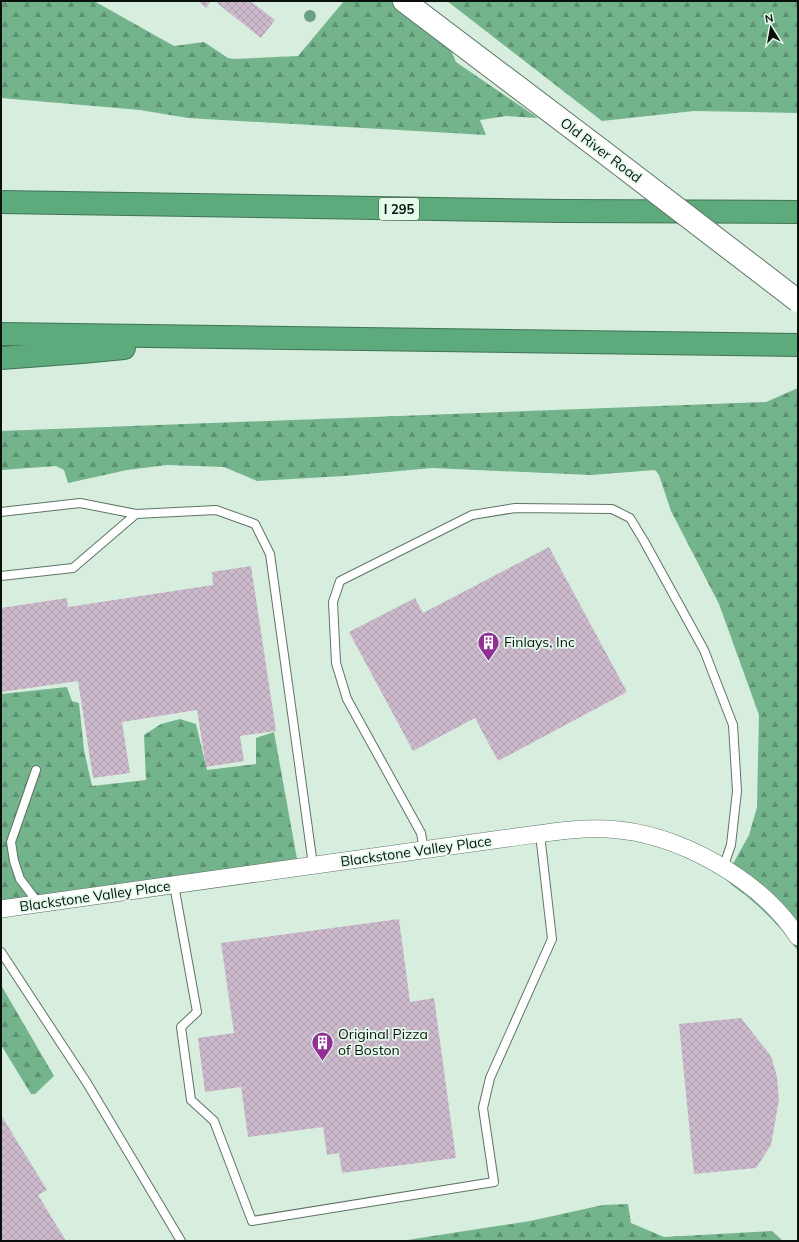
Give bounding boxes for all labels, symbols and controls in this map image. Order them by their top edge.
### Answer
north arrow [751,8,791,48]
text: N [764,11,775,26]
street label: Old River Road [557,114,645,186]
road number: I 295 [379,198,419,220]
building icon: Finlays, Inc [475,629,501,662]
place label: Finlays, Inc [504,633,575,651]
street label: Blackstone Valley Place [339,831,493,871]
street label: Blackstone Valley Place [18,876,172,916]
place label: Original Pizza of Boston [338,1025,428,1059]
building icon: Original Pizza of Boston [309,1029,335,1062]

